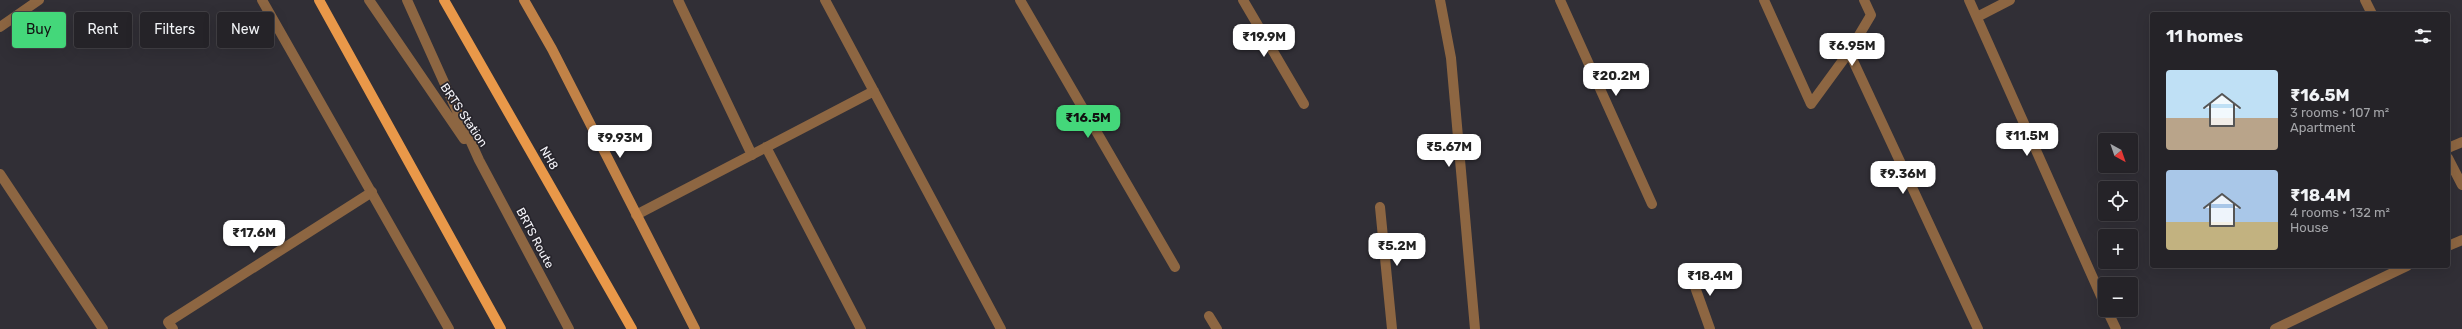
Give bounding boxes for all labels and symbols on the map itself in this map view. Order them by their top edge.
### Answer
pin: ₹19.9M [1231,24,1297,58]
pin: ₹6.95M [1819,33,1885,67]
pin: ₹20.2M [1583,63,1649,97]
street label: BRTS Station [438,81,490,149]
pin: ₹16.5M [1055,105,1121,139]
pin: ₹11.5M [1994,123,2060,157]
pin: ₹9.93M [587,125,653,159]
north arrow [2098,133,2138,173]
pin: ₹5.67M [1416,134,1482,168]
street label: NH8 [537,144,561,172]
pin: ₹9.36M [1870,161,1936,195]
street label: BRTS Route [513,205,557,271]
pin: ₹17.6M [221,220,287,254]
pin: ₹5.2M [1369,233,1425,267]
pin: ₹18.4M [1677,263,1743,297]

